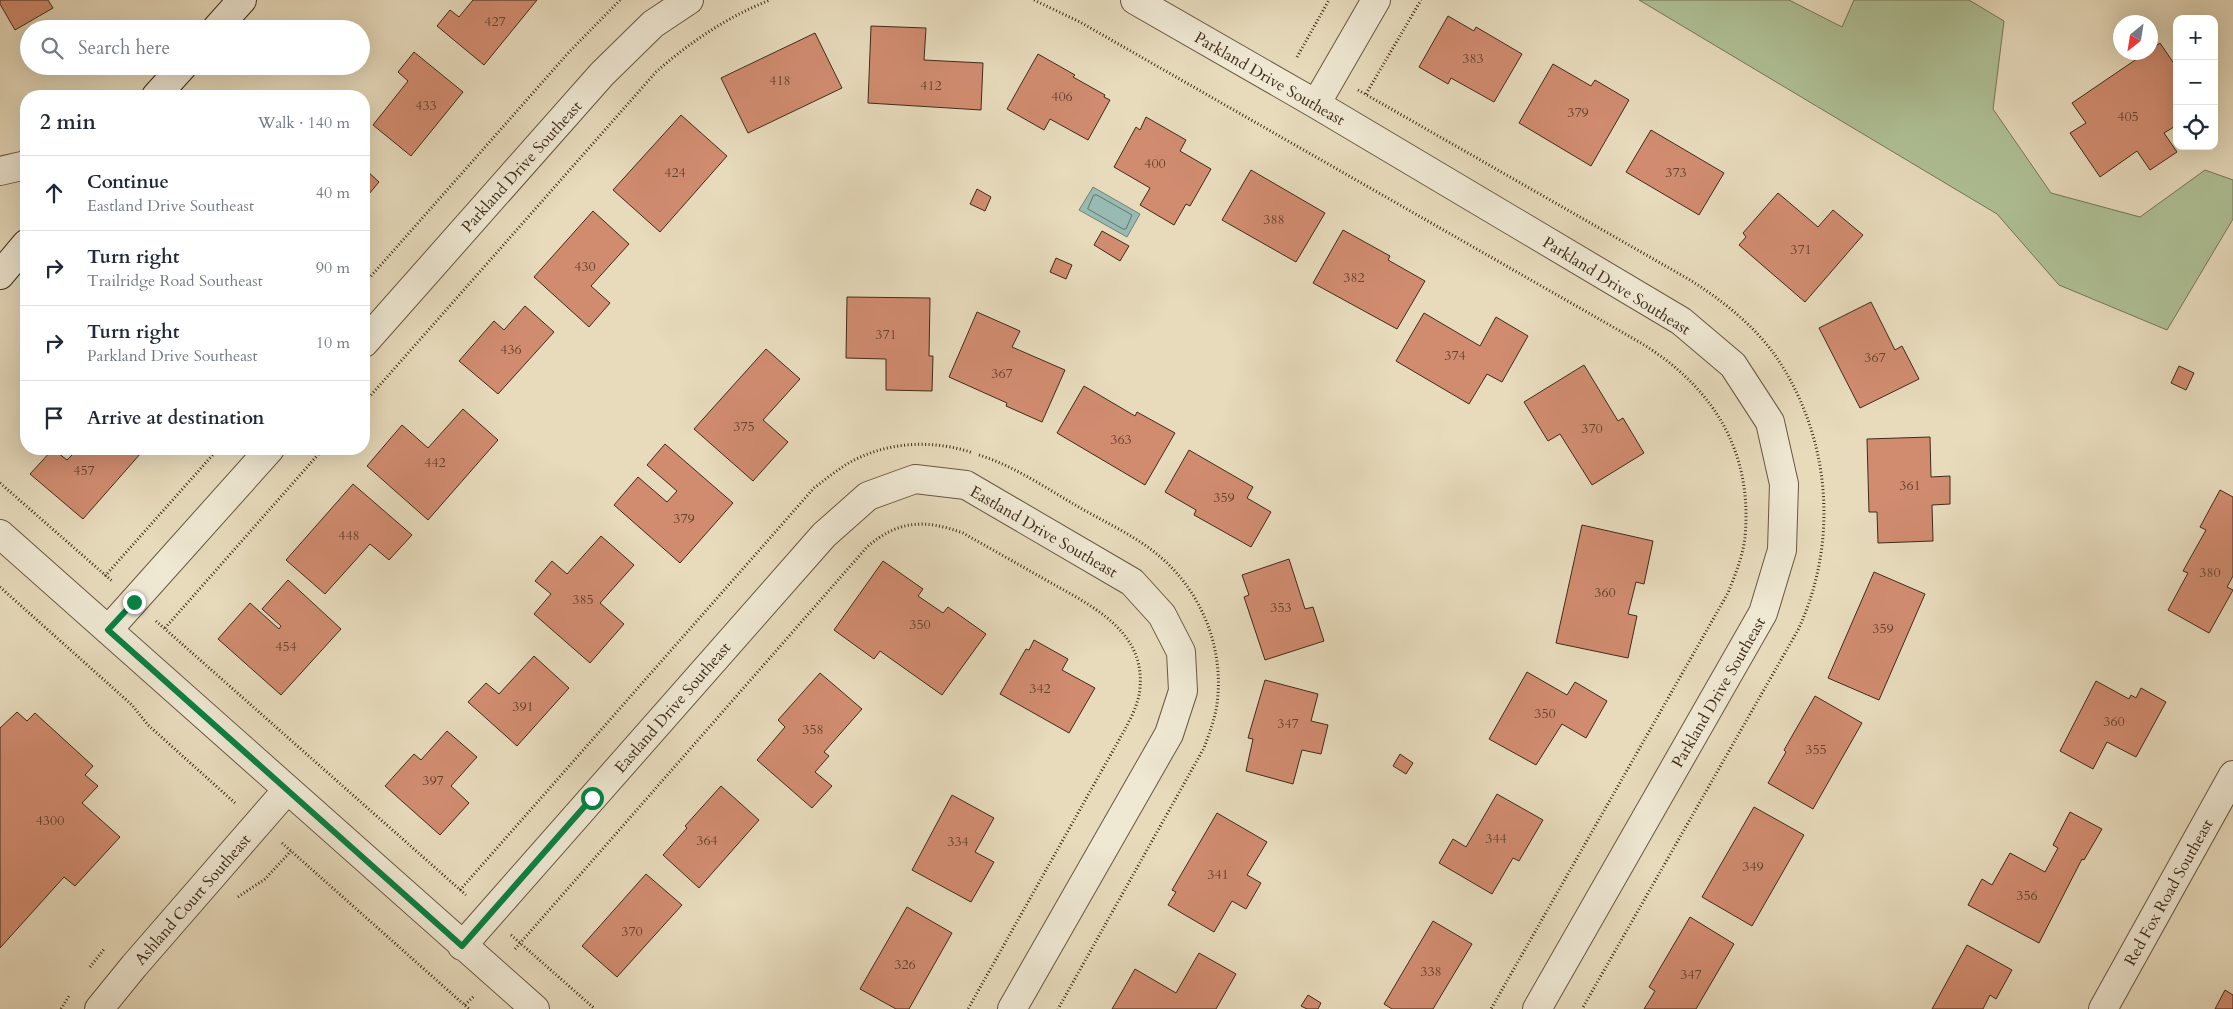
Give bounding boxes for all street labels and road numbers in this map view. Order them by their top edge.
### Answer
street label: Parkland Drive Southeast [1190,27,1349,131]
street label: Parkland Drive Southeast [457,96,587,237]
street label: Parkland Drive Southeast [1538,231,1695,340]
street label: Eastland Drive Southeast [966,481,1121,583]
street label: Parkland Drive Southeast [1667,613,1771,772]
street label: Eastland Drive Southeast [610,637,736,778]
street label: Red Fox Road Southeast [2119,815,2218,970]
street label: Ashland Court Southeast [130,829,256,970]

